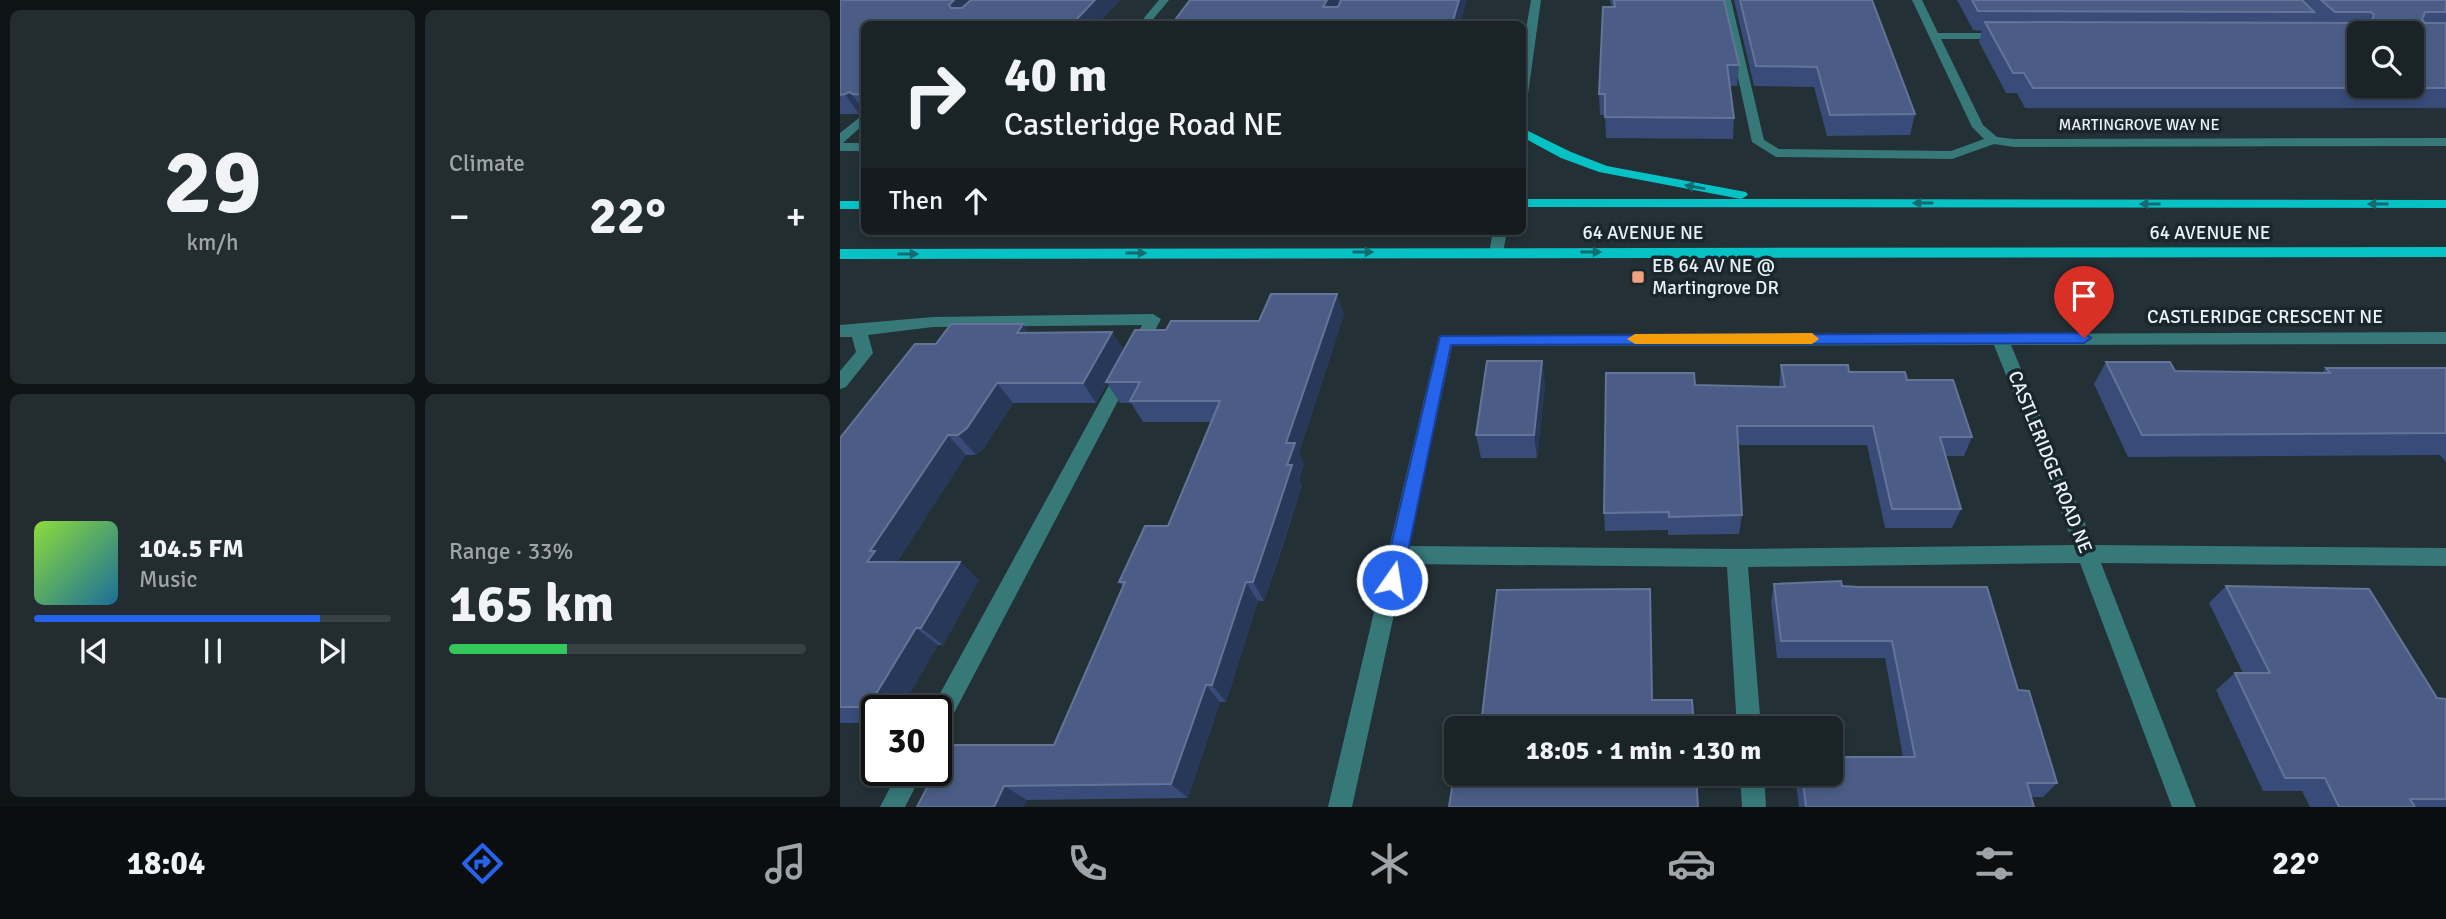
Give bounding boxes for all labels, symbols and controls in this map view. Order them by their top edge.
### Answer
map controls [2347,21,2424,98]
button: search [2347,21,2424,98]
text: 40 m [1004,45,1107,105]
icon: right [889,49,980,140]
text: Castleridge Road NE [1004,105,1283,144]
street label: MARTINGROVE WAY NE [2059,115,2219,135]
text: 29 [163,126,262,239]
text: Climate [449,149,525,178]
one-way arrow [1684,181,1706,192]
icon: ahead [957,182,995,220]
text: 22° [589,184,666,248]
text: Then [889,185,943,217]
text: − [449,193,470,240]
text: + [785,193,806,240]
one-way arrow [1912,197,1934,209]
one-way arrow [2139,198,2161,210]
one-way arrow [2367,198,2389,210]
street label: 64 AVENUE NE [1582,221,1704,245]
street label: 64 AVENUE NE [2149,221,2271,245]
text: km/h [186,228,239,257]
one-way arrow [1352,246,1374,258]
one-way arrow [1580,246,1602,258]
one-way arrow [1125,247,1147,259]
one-way arrow [897,248,919,260]
place label: EB 64 AV NE @ Martingrove DR [1652,254,1779,300]
pin [2054,266,2114,338]
marker: EB 64 AV NE @ Martingrove DR [1630,269,1646,285]
icon: arrive [2065,277,2103,315]
street label: CASTLERIDGE CRESCENT NE [2147,305,2383,329]
street label: CASTLERIDGE ROAD NE [2002,367,2098,557]
text: 104.5 FM [139,533,244,565]
text: Range · 33% [449,537,573,566]
position arrow [1355,543,1429,617]
text: Music [139,565,197,594]
text: 165 km [449,572,614,636]
icon: previous [75,632,113,670]
icon: pause [194,632,232,670]
icon: next [313,632,351,670]
speed limit sign: 30 [861,695,952,786]
text: 18:05 · 1 min · 130 m [1526,735,1761,767]
icon: directions [458,839,507,888]
icon: music [761,839,810,888]
icon: phone [1063,839,1112,888]
icon: climate [1365,839,1414,888]
icon: car [1667,839,1716,888]
icon: filters [1970,839,2019,888]
text: 18:04 [127,844,205,883]
text: 22° [2272,844,2319,883]

